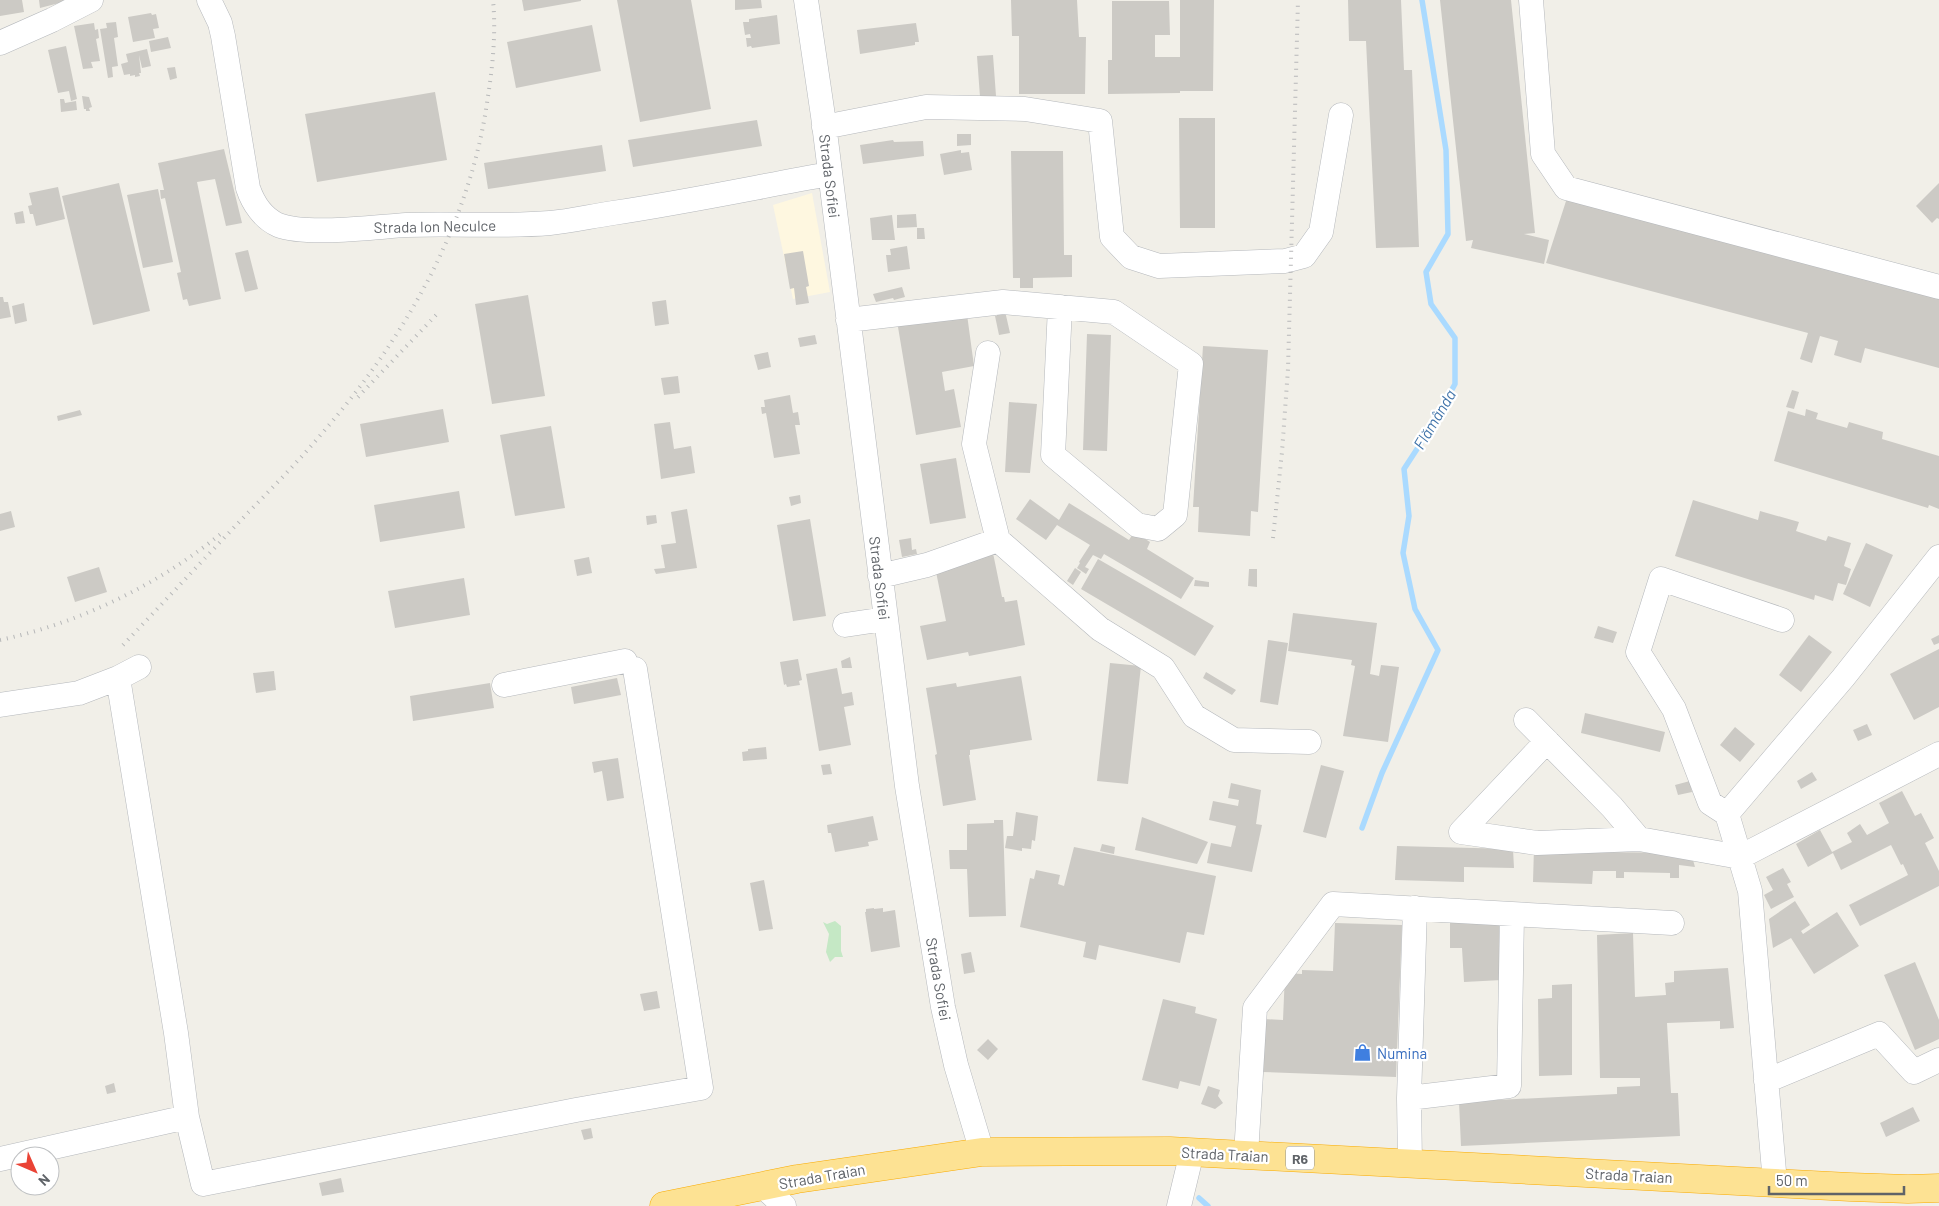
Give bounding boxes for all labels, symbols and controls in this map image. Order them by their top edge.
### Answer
street label: Strada Sofiei [816,133,844,219]
street label: Strada Ion Neculce [374,216,496,236]
water label: Flămânda [1409,386,1459,452]
street label: Strada Sofiei [866,535,894,621]
street label: Strada Sofiei [923,936,955,1022]
shop icon: Numina [1353,1043,1373,1063]
place label: Numina [1377,1044,1427,1062]
street label: Strada Trаian [1181,1143,1269,1165]
north arrow [10,1146,60,1196]
road number: R6 [1286,1146,1314,1170]
street label: Strada Trаian [777,1160,867,1192]
street label: Strada Trаian [1585,1164,1673,1186]
scale bar [1769,1164,1904,1196]
text: N [35,1171,54,1190]
text: 50 m [1776,1171,1808,1189]

